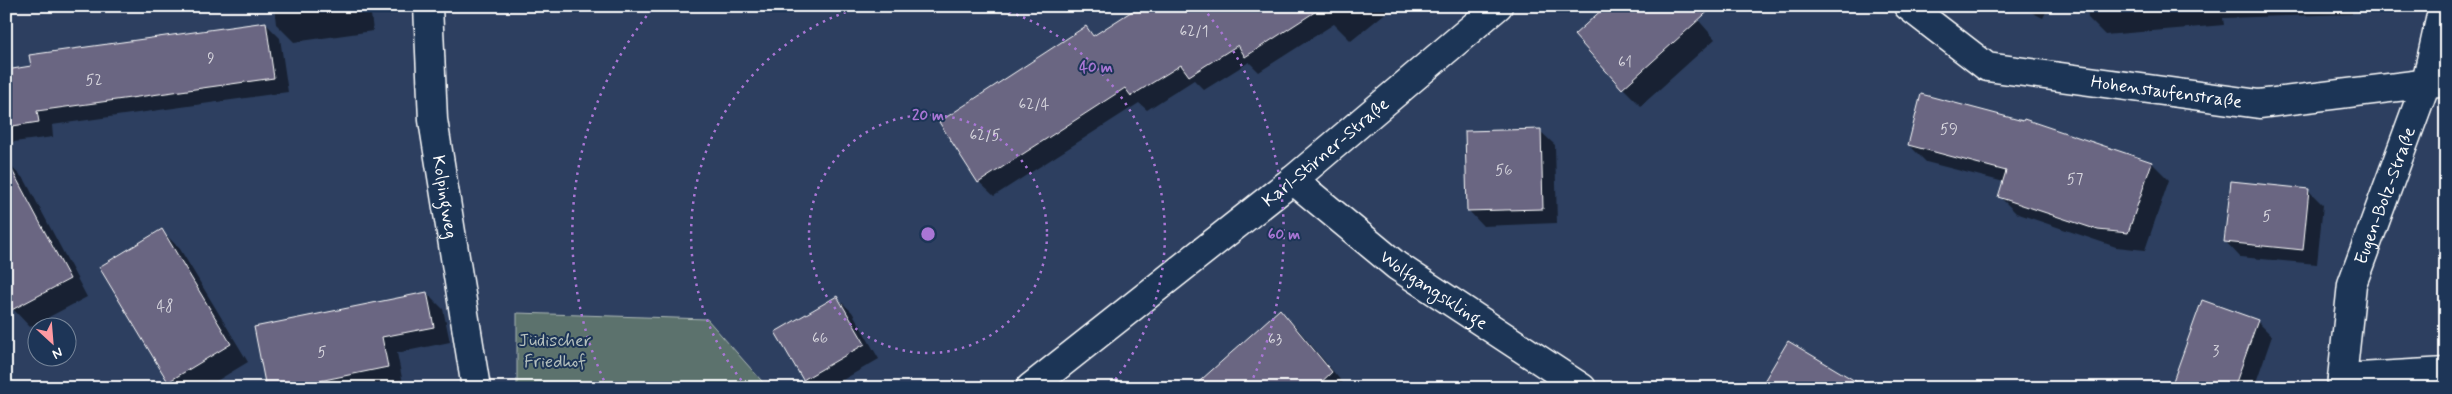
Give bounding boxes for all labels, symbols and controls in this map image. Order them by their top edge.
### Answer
house number: 62/1 [1180,22,1208,42]
house number: 9 [207,49,215,69]
house number: 61 [1618,53,1632,73]
text: 40 m [1079,58,1113,78]
street label: Hohenstaufenstraße [2089,70,2244,115]
house number: 52 [86,71,103,91]
street label: Karl-Stirner-Straße [1257,93,1395,213]
house number: 62/4 [1019,95,1050,115]
text: 20 m [912,106,944,126]
house number: 59 [1940,120,1958,140]
street label: Eugen-Bolz-Straße [2349,123,2422,268]
house number: 62/5 [969,126,1001,146]
street label: Kolpingweg [426,154,463,241]
house number: 56 [1495,161,1513,181]
house number: 57 [2067,170,2084,190]
house number: 5 [2262,207,2272,227]
centre of rings [919,225,937,243]
text: 60 m [1268,225,1300,245]
street label: Wolfgangsklinge [1374,246,1492,336]
house number: 48 [157,297,173,317]
north arrow [28,316,78,366]
park label: Jüdischer Friedhof [518,329,592,374]
house number: 66 [812,329,828,349]
house number: 63 [1268,330,1282,350]
house number: 3 [2213,342,2220,362]
text: N [49,343,65,363]
house number: 5 [317,343,327,363]

